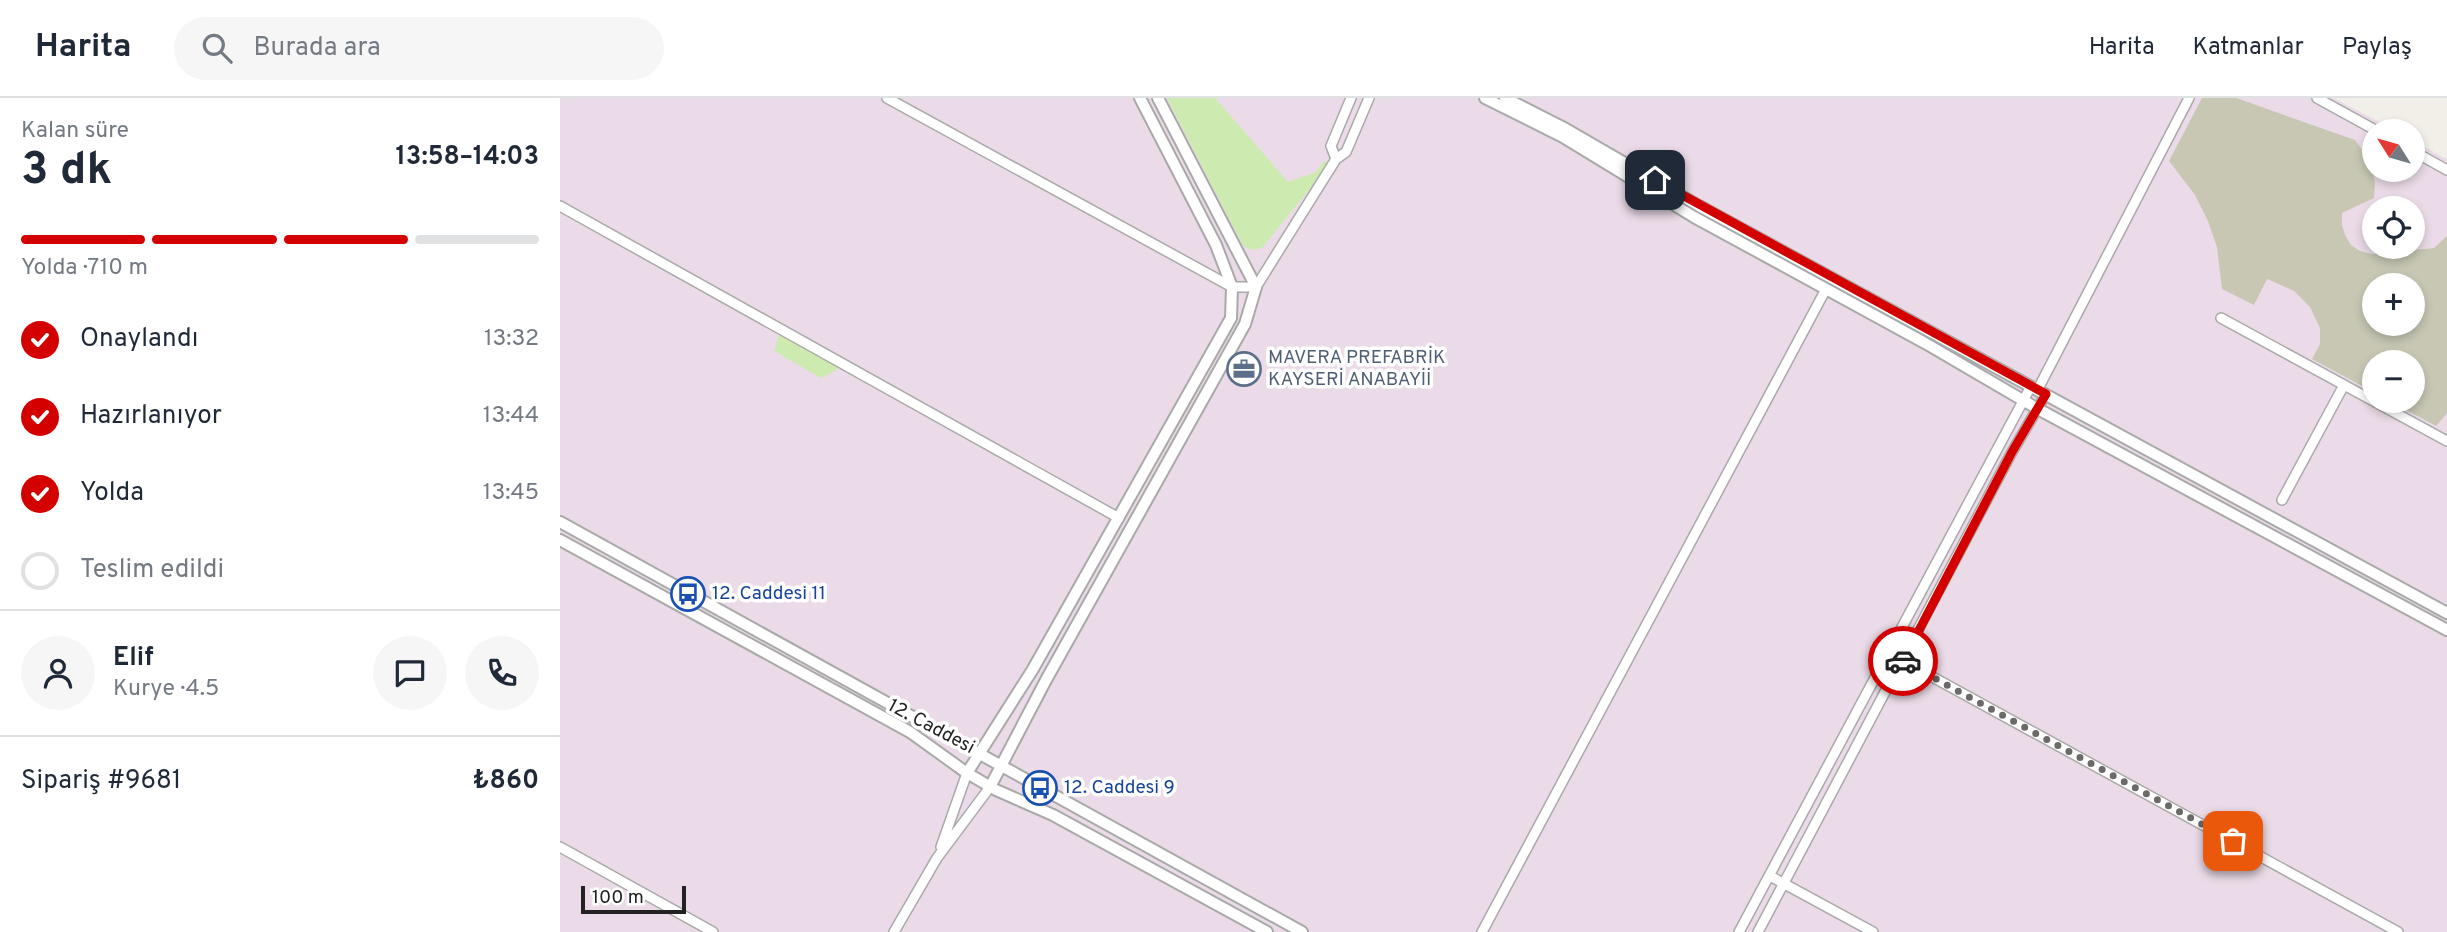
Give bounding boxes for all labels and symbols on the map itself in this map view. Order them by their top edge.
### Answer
north arrow [2362,119,2426,182]
pin [1625,150,1685,210]
place label: MAVERA PREFABRİK KAYSERİ ANABAYİİ [1268,345,1445,392]
office icon: MAVERA PREFABRİK KAYSERİ ANABAYİİ [1225,350,1263,388]
bus stop icon: 12. Caddesi 11 [669,575,707,613]
place label: 12. Caddesi 11 [712,582,826,606]
courier [1868,626,1938,696]
street label: 12. Caddesi [883,694,979,760]
bus stop icon: 12. Caddesi 9 [1021,769,1059,807]
place label: 12. Caddesi 9 [1064,776,1175,800]
pin [2203,811,2263,871]
scale bar [581,883,686,915]

